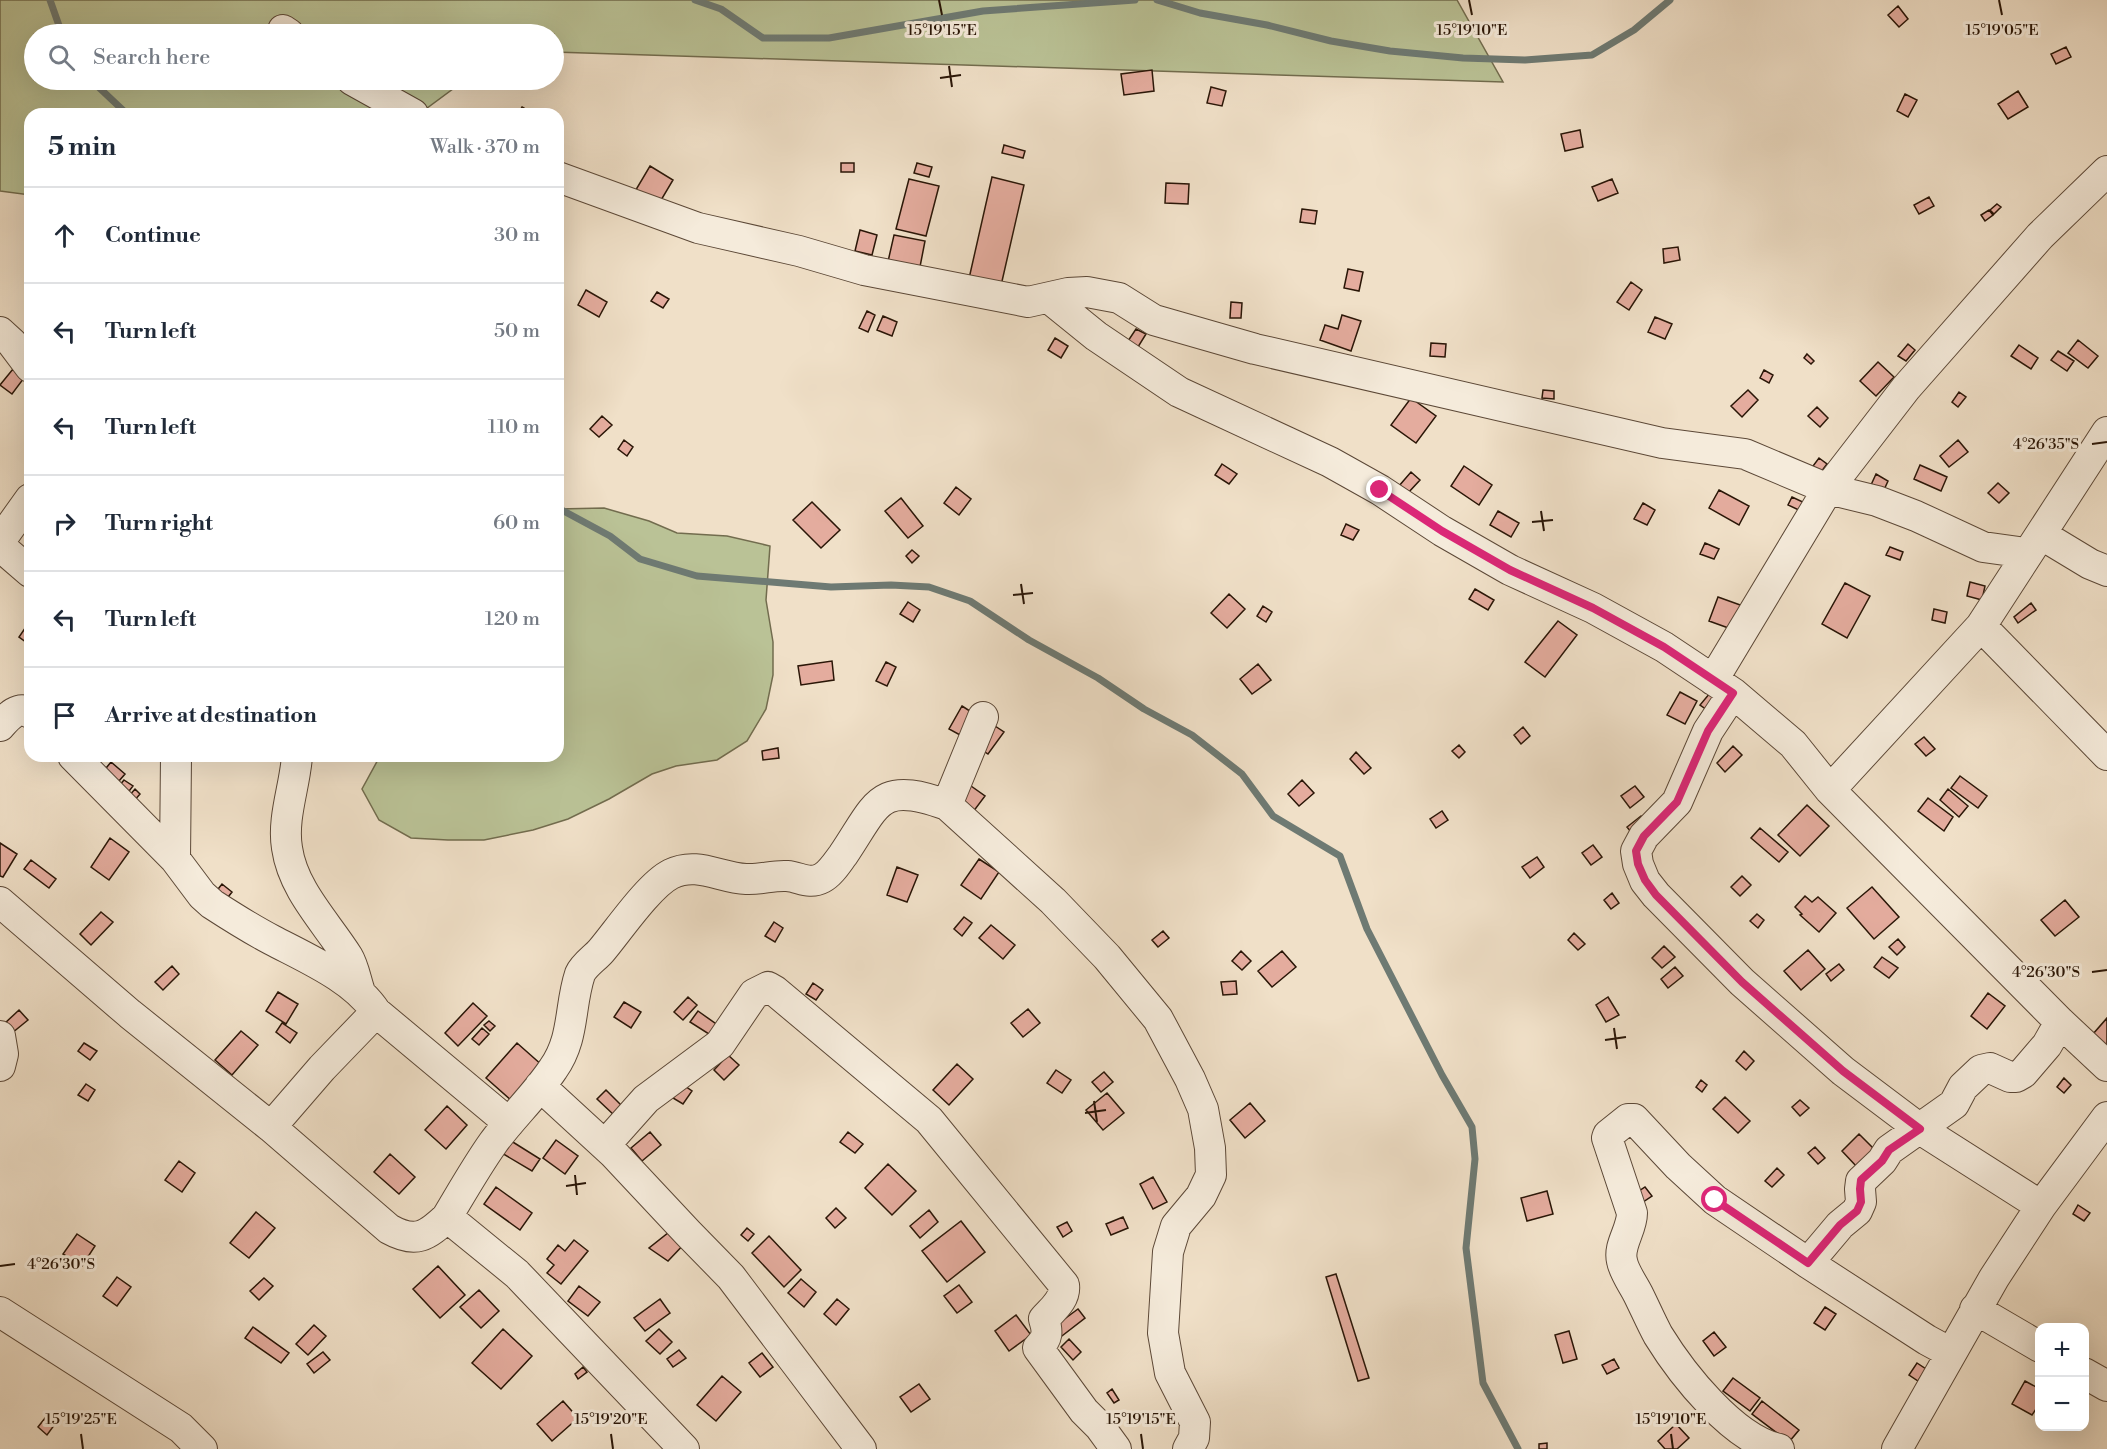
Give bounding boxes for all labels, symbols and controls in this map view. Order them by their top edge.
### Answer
text: 15°19'15"E [907,21,977,40]
text: 15°19'10"E [1437,21,1507,40]
text: 15°19'05"E [1965,21,2039,40]
search box [24,24,564,90]
icon: search [45,41,78,74]
text: Search here [93,44,210,71]
text: 5 min [48,131,116,163]
text: Walk · 370 m [430,135,540,160]
icon: ahead [48,219,81,252]
text: Continue [105,222,201,249]
text: 30 m [494,223,540,248]
icon: left [48,315,81,348]
text: Turn left [105,318,196,345]
text: 50 m [494,319,540,344]
icon: left [48,411,81,444]
text: Turn left [105,414,196,441]
text: 110 m [488,415,540,440]
text: 4°26'35"S [2013,435,2079,454]
route end [1366,476,1392,502]
icon: right [48,507,81,540]
text: Turn right [105,510,213,537]
text: 60 m [493,511,540,536]
icon: left [48,603,81,636]
text: Turn left [105,606,196,633]
text: 120 m [485,607,540,632]
icon: arrive [48,699,81,732]
text: Arrive at destination [105,702,317,729]
text: 4°26'30"S [2012,963,2080,982]
route start [1701,1186,1727,1212]
text: 4°26'30"S [27,1255,95,1274]
map controls [2035,1323,2089,1431]
button: + [2035,1323,2089,1377]
button: − [2035,1377,2089,1431]
text: 15°19'25"E [45,1410,117,1429]
text: 15°19'20"E [574,1410,648,1429]
text: 15°19'15"E [1106,1410,1176,1429]
text: 15°19'10"E [1636,1410,1706,1429]

